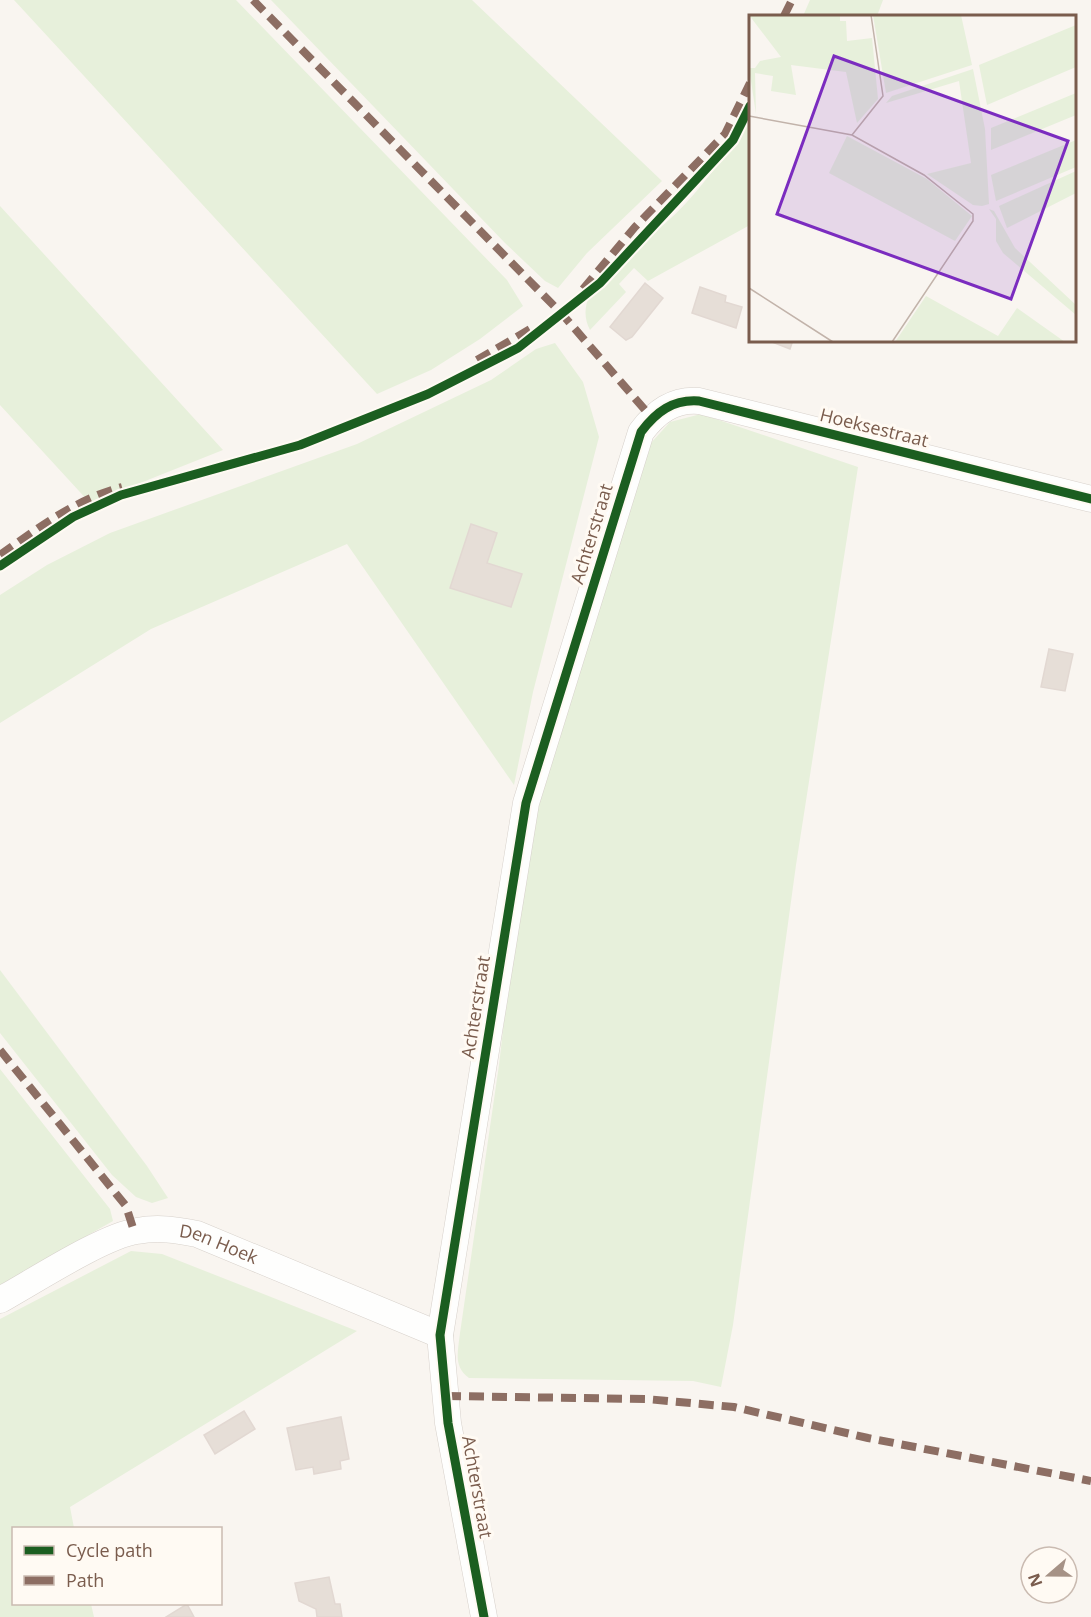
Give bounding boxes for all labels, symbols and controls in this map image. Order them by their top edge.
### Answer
inset map [749,15,1076,342]
street label: Hoeksestraat [817,402,931,452]
street label: Achterstraat [564,481,618,587]
street label: Achterstraat [455,954,495,1060]
street label: Den Hoek [178,1218,262,1269]
street label: Achterstraat [457,1434,499,1540]
legend [12,1527,222,1605]
text: Cycle path [66,1538,153,1562]
north arrow [1019,1545,1079,1605]
text: Path [66,1568,104,1592]
text: N [1022,1570,1047,1590]

